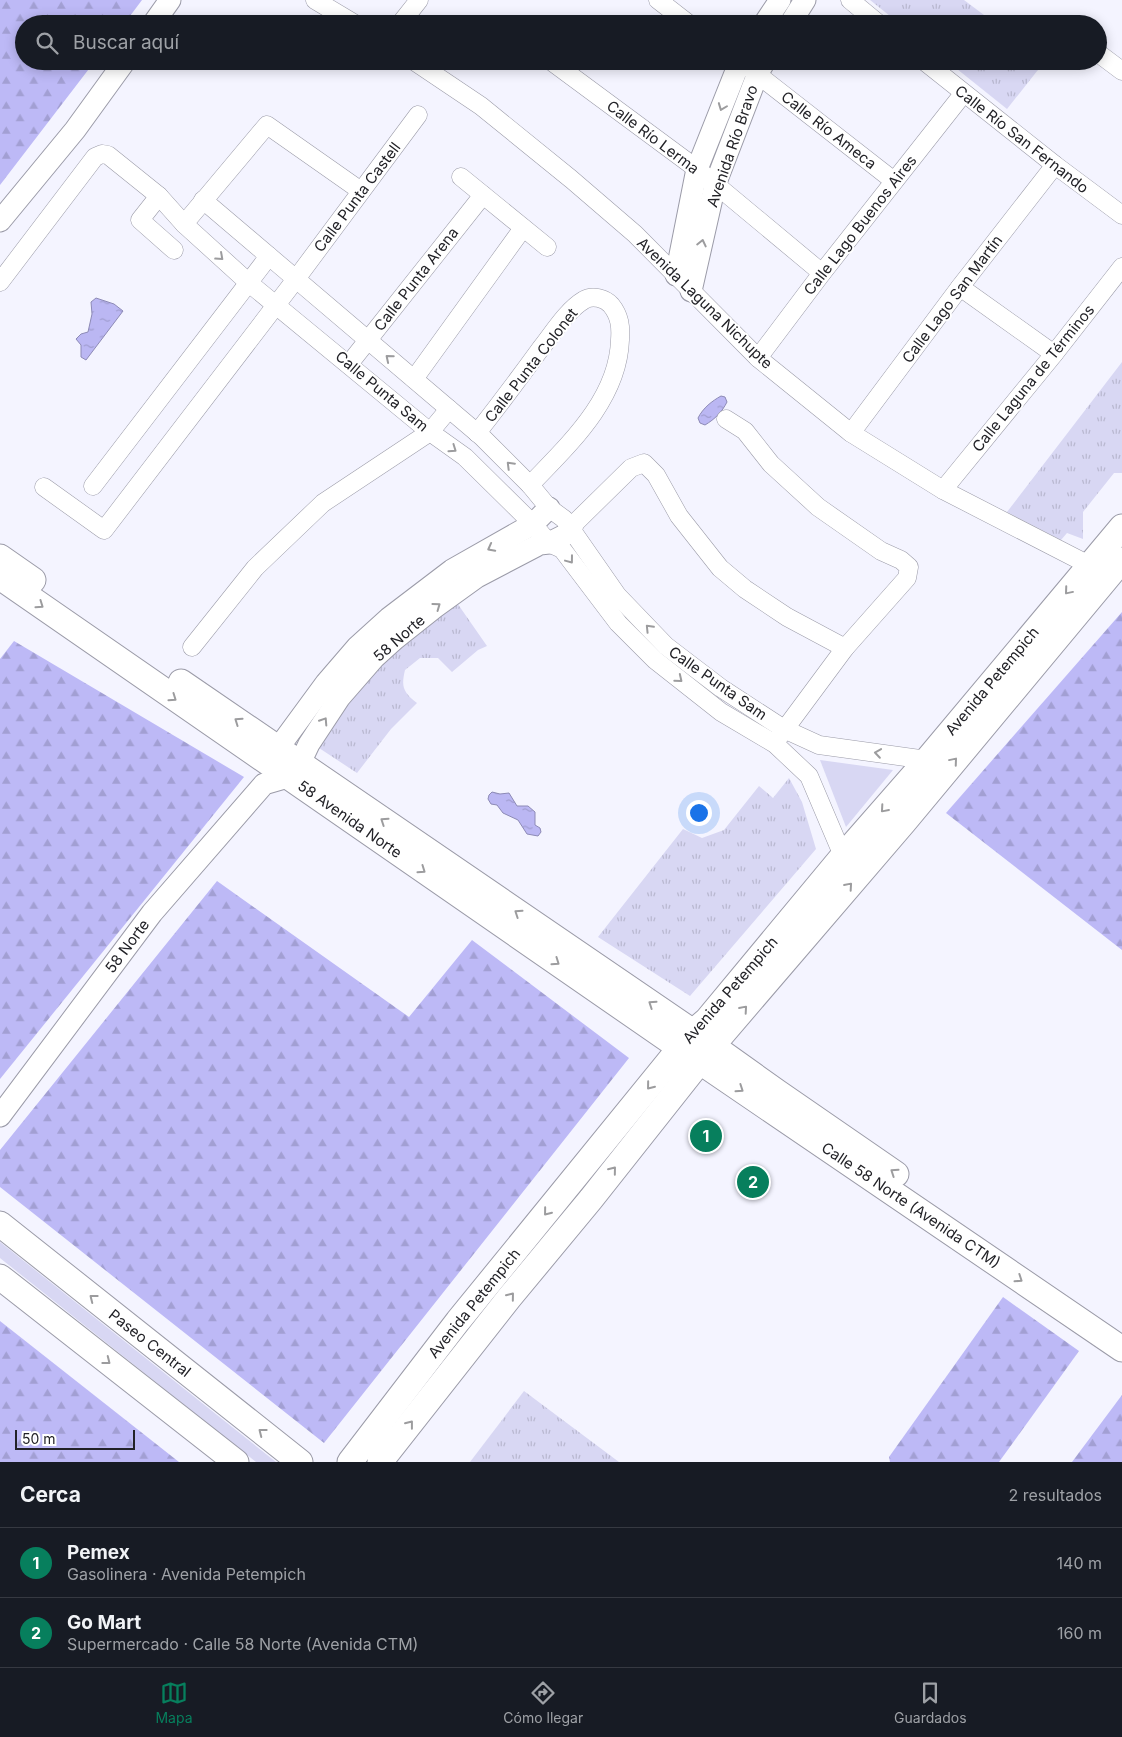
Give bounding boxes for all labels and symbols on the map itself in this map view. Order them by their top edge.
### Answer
street label: Calle Río San Fernando [951,81,1093,197]
street label: Avenida Río Bravo [702,82,762,210]
street label: Calle Río Ameca [778,87,880,173]
street label: Calle Río Lerma [603,96,703,178]
one-way arrow [718,102,728,110]
street label: Calle Punta Castell [310,138,404,256]
street label: Calle Lago Buenos Aires [799,151,921,299]
street label: Calle Punta Arena [370,223,462,335]
street label: Calle Lago San Martín [898,231,1006,367]
street label: Avenida Laguna Nichupte [633,233,777,373]
one-way arrow [696,239,707,248]
one-way arrow [214,251,223,260]
street label: Calle Laguna de Términos [968,300,1098,455]
street label: Calle Punta Colonet [481,304,582,426]
street label: Calle Punta Sam [332,347,432,435]
one-way arrow [385,354,394,363]
one-way arrow [448,443,457,452]
one-way arrow [507,462,516,471]
one-way arrow [487,542,496,552]
one-way arrow [564,554,573,564]
one-way arrow [1065,585,1073,594]
one-way arrow [34,599,44,608]
one-way arrow [431,603,441,612]
street label: 58 Norte [369,610,429,666]
street label: Avenida Petempich [941,623,1043,739]
one-way arrow [646,625,655,634]
street label: Calle Punta Sam [665,642,771,724]
one-way arrow [673,674,682,682]
one-way arrow [168,692,177,701]
one-way arrow [234,718,244,727]
one-way arrow [318,718,327,727]
one-way arrow [874,748,882,759]
one-way arrow [948,758,957,767]
street label: 58 Avenida Norte [294,776,406,862]
your location [686,800,712,826]
one-way arrow [881,803,890,812]
one-way arrow [380,818,390,827]
one-way arrow [417,864,426,873]
one-way arrow [844,882,853,891]
one-way arrow [514,910,524,919]
street label: 58 Norte [101,915,153,977]
street label: Avenida Petempich [678,933,782,1047]
one-way arrow [550,956,560,965]
one-way arrow [649,1001,658,1010]
one-way arrow [738,1006,746,1015]
one-way arrow [646,1080,655,1089]
one-way arrow [735,1082,744,1092]
pin: 1 [690,1117,722,1155]
street label: Calle 58 Norte (Avenida CTM) [818,1138,1004,1272]
pin: 2 [737,1163,769,1201]
one-way arrow [607,1167,615,1176]
one-way arrow [890,1169,899,1178]
one-way arrow [545,1206,553,1215]
street label: Avenida Petempich [424,1244,524,1362]
one-way arrow [1014,1272,1023,1282]
one-way arrow [505,1293,513,1302]
one-way arrow [90,1296,99,1304]
street label: Paseo Central [105,1305,195,1381]
one-way arrow [101,1356,110,1364]
one-way arrow [404,1421,412,1430]
scale bar [15,1427,135,1450]
one-way arrow [258,1428,267,1437]

